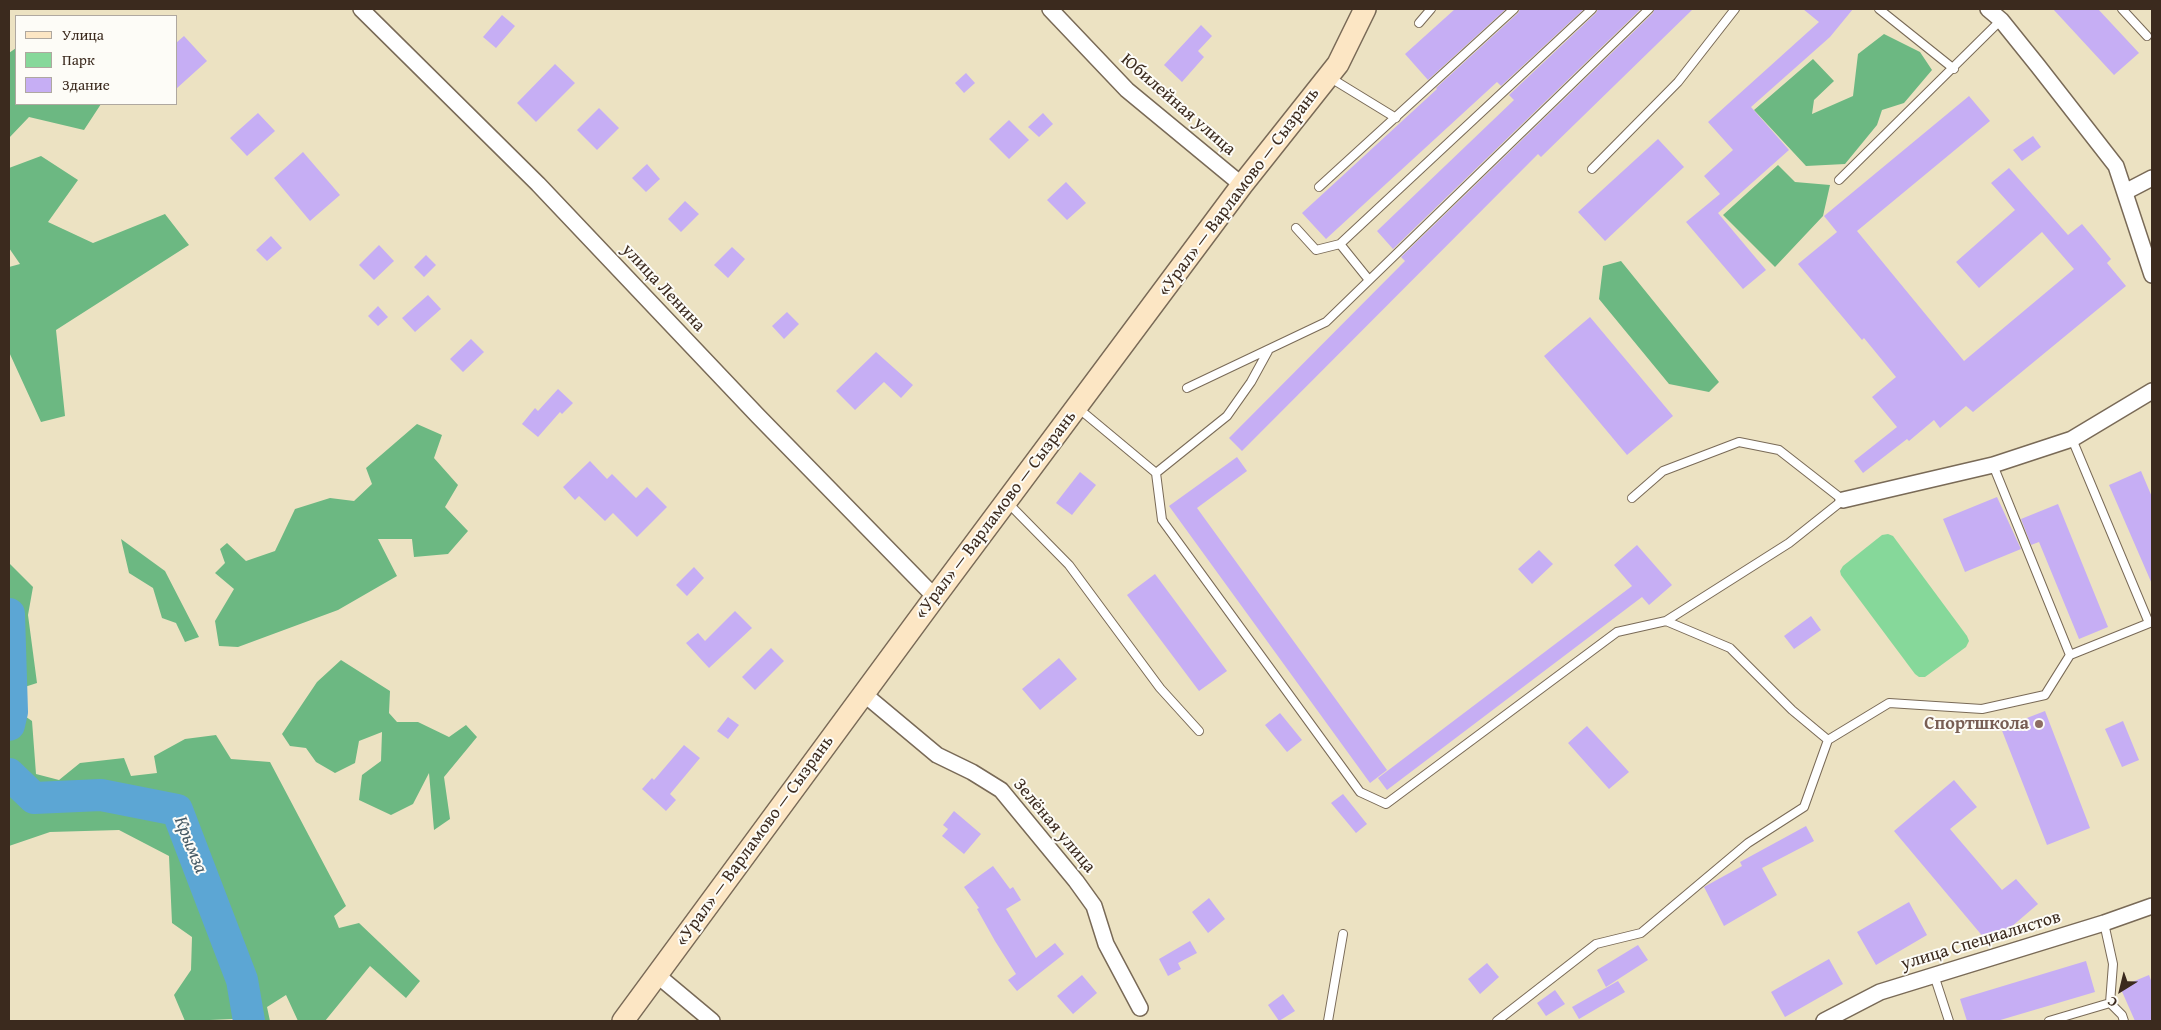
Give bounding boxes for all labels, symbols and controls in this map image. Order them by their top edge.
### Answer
legend [15,15,178,105]
text: Улица [62,24,104,45]
text: Парк [62,49,95,70]
street label: Юбилейная улица [1116,49,1240,161]
text: Здание [62,74,110,95]
street label: «Урал» — Варламово — Сызрань [1154,84,1324,300]
street label: улица Ленина [617,239,709,337]
street label: «Урал» — Варламово — Сызрань [911,407,1081,623]
place label: Спортшкола [1924,713,2029,735]
marker: Спортшкола [2033,718,2045,730]
street label: «Урал» — Варламово — Сызрань [671,731,839,951]
street label: Зелёная улица [1008,774,1100,878]
water label: Крымза [168,813,212,877]
street label: улица Специалистов [1899,906,2063,976]
north arrow [2096,965,2146,1015]
text: С [2103,992,2121,1013]

